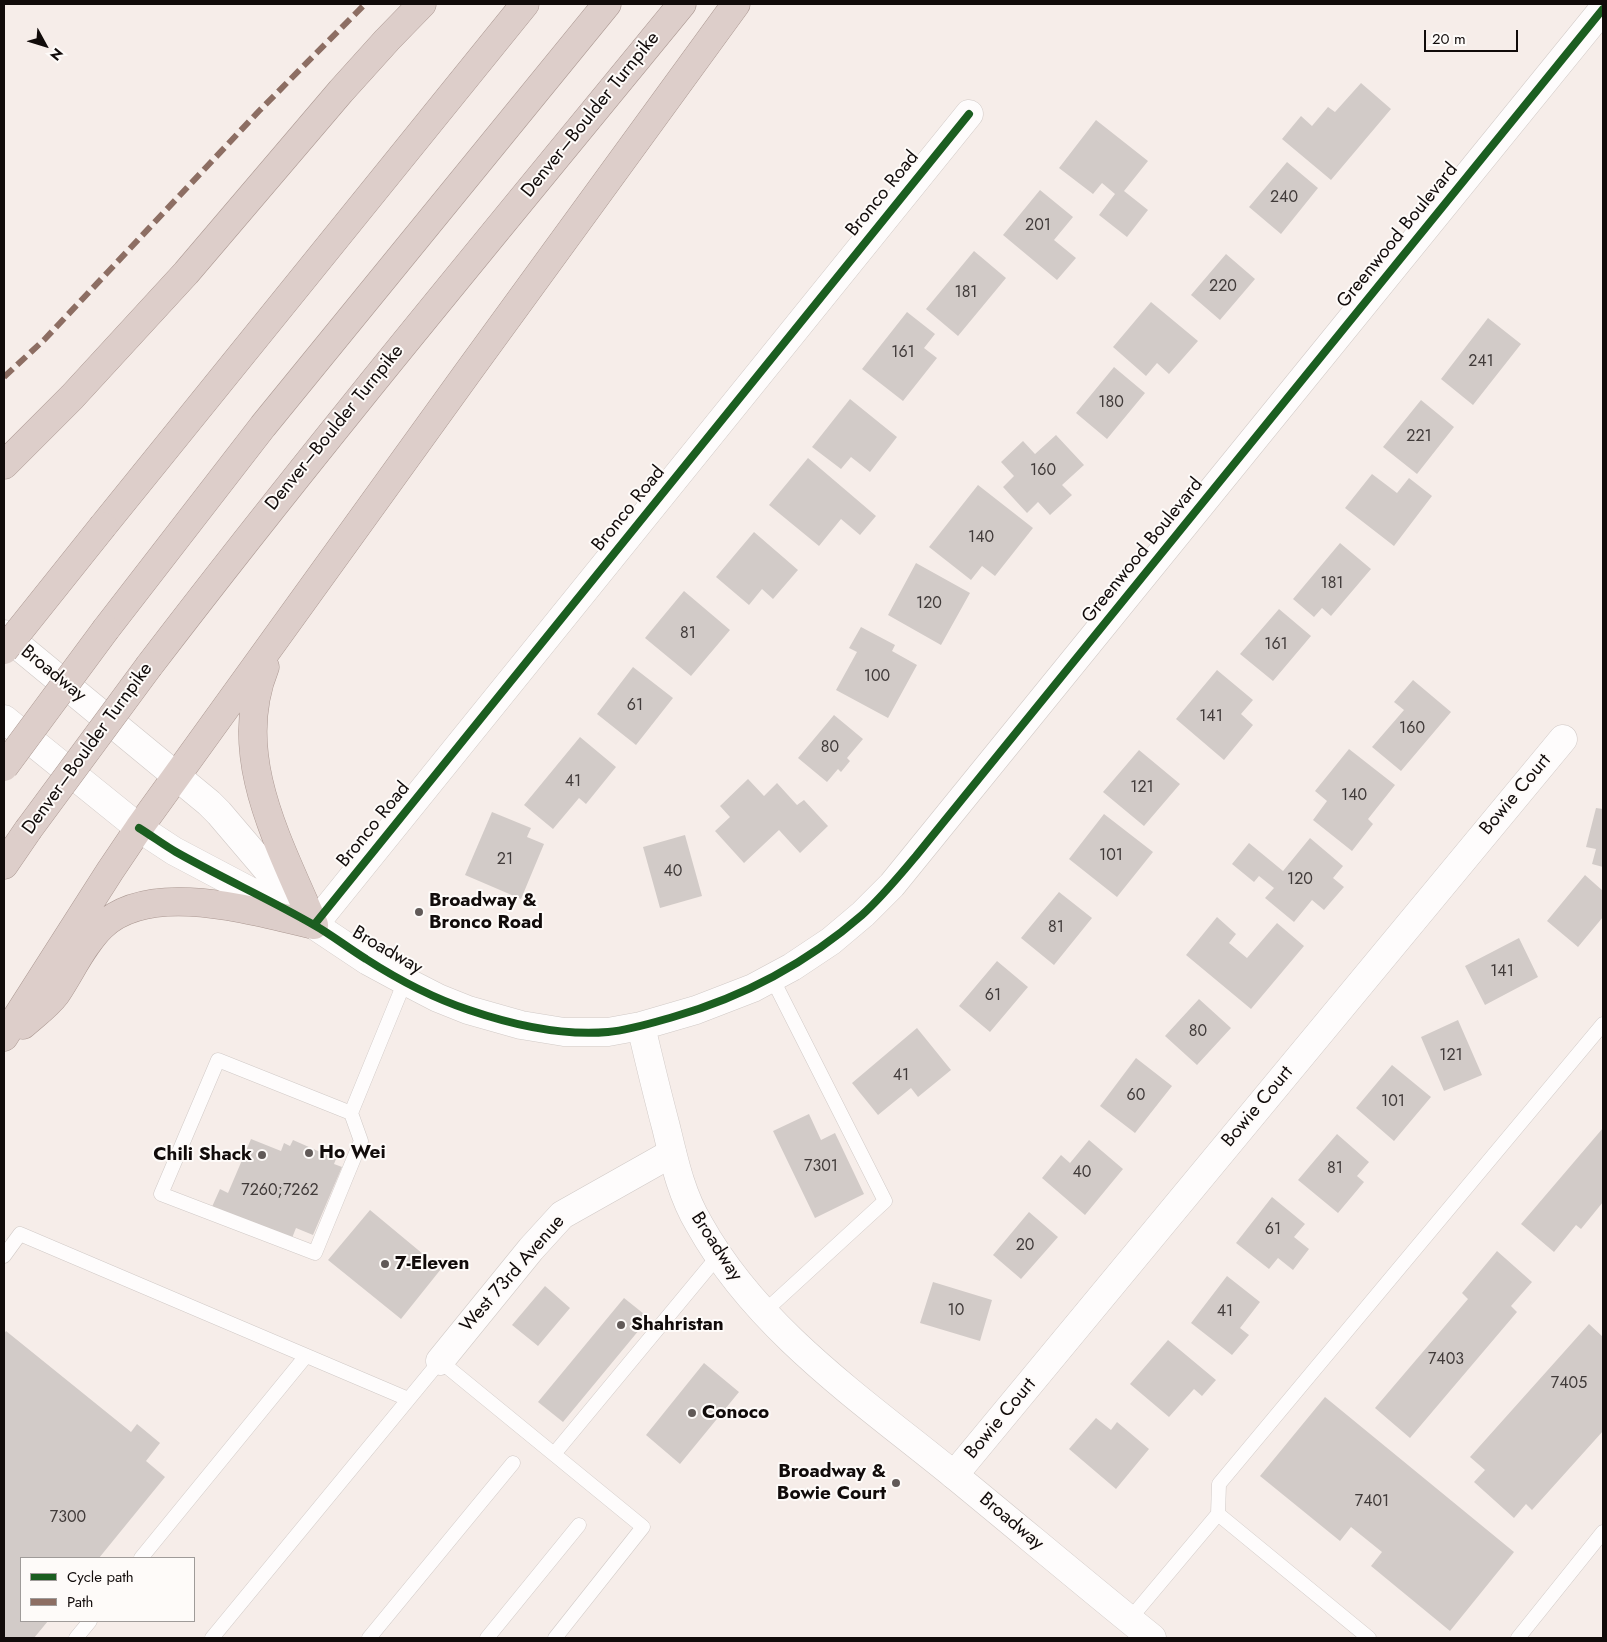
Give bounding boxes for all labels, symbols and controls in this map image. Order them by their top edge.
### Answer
north arrow [20,20,70,70]
scale bar [1427,20,1521,52]
street label: Denver–Boulder Turnpike [517,28,665,202]
text: 20 m [1432,28,1466,50]
text: N [45,44,68,65]
street label: Bronco Road [842,147,924,241]
street label: Greenwood Boulevard [1333,159,1463,313]
house number: 240 [1270,188,1298,208]
house number: 201 [1025,216,1051,236]
house number: 220 [1209,277,1237,297]
house number: 181 [954,283,978,303]
street label: Denver–Boulder Turnpike [261,341,409,515]
house number: 161 [891,343,915,363]
house number: 241 [1468,352,1494,372]
house number: 180 [1098,393,1124,413]
house number: 221 [1406,427,1432,447]
house number: 160 [1030,461,1056,481]
street label: Bronco Road [588,462,670,556]
street label: Greenwood Boulevard [1078,474,1208,628]
house number: 140 [968,528,994,548]
house number: 181 [1320,574,1344,594]
house number: 120 [916,594,942,614]
house number: 81 [680,624,696,644]
house number: 161 [1264,635,1288,655]
street label: Broadway [16,641,90,707]
street label: Denver–Boulder Turnpike [18,659,158,839]
house number: 100 [864,667,890,687]
house number: 61 [627,696,643,716]
house number: 141 [1199,707,1223,727]
house number: 160 [1399,719,1425,739]
house number: 80 [821,738,839,758]
street label: Bowie Court [1476,750,1556,840]
house number: 41 [565,772,581,792]
street label: Bronco Road [333,778,415,872]
house number: 121 [1130,778,1154,798]
house number: 140 [1341,786,1367,806]
house number: 101 [1099,846,1123,866]
house number: 21 [497,850,513,870]
house number: 40 [664,862,682,882]
house number: 120 [1287,870,1313,890]
place label: Broadway & Bronco Road [429,890,543,934]
marker: Broadway & Bronco Road [413,906,425,918]
house number: 81 [1048,918,1064,938]
street label: Broadway [348,922,426,980]
house number: 141 [1490,962,1514,982]
house number: 61 [985,986,1001,1006]
house number: 80 [1189,1022,1207,1042]
house number: 121 [1439,1046,1463,1066]
street label: Bowie Court [1218,1062,1298,1152]
house number: 41 [893,1066,909,1086]
house number: 60 [1127,1086,1145,1106]
house number: 101 [1381,1092,1405,1112]
place label: Ho Wei [319,1142,386,1164]
place label: Chili Shack [153,1144,252,1166]
marker: Ho Wei [303,1147,315,1159]
marker: Chili Shack [256,1149,268,1161]
house number: 7301 [804,1157,838,1177]
house number: 81 [1327,1159,1343,1179]
house number: 40 [1073,1163,1091,1183]
house number: 7260;7262 [241,1181,319,1201]
street label: Broadway [685,1208,747,1286]
street label: West 73rd Avenue [456,1211,570,1337]
house number: 61 [1265,1220,1281,1240]
house number: 20 [1016,1236,1034,1256]
place label: 7-Eleven [395,1253,469,1275]
marker: 7-Eleven [379,1258,391,1270]
house number: 10 [948,1301,964,1321]
house number: 41 [1217,1302,1233,1322]
place label: Shahristan [631,1314,724,1336]
marker: Shahristan [615,1319,627,1331]
house number: 7403 [1428,1350,1464,1370]
street label: Bowie Court [961,1374,1041,1464]
house number: 7405 [1551,1374,1587,1394]
place label: Conoco [702,1402,769,1424]
marker: Conoco [686,1407,698,1419]
place label: Broadway & Bowie Court [777,1461,886,1505]
marker: Broadway & Bowie Court [890,1477,902,1489]
street label: Broadway [974,1488,1048,1556]
house number: 7401 [1355,1492,1389,1512]
house number: 7300 [50,1508,86,1528]
legend [20,1557,195,1622]
text: Cycle path [67,1566,134,1588]
text: Path [67,1591,93,1613]

